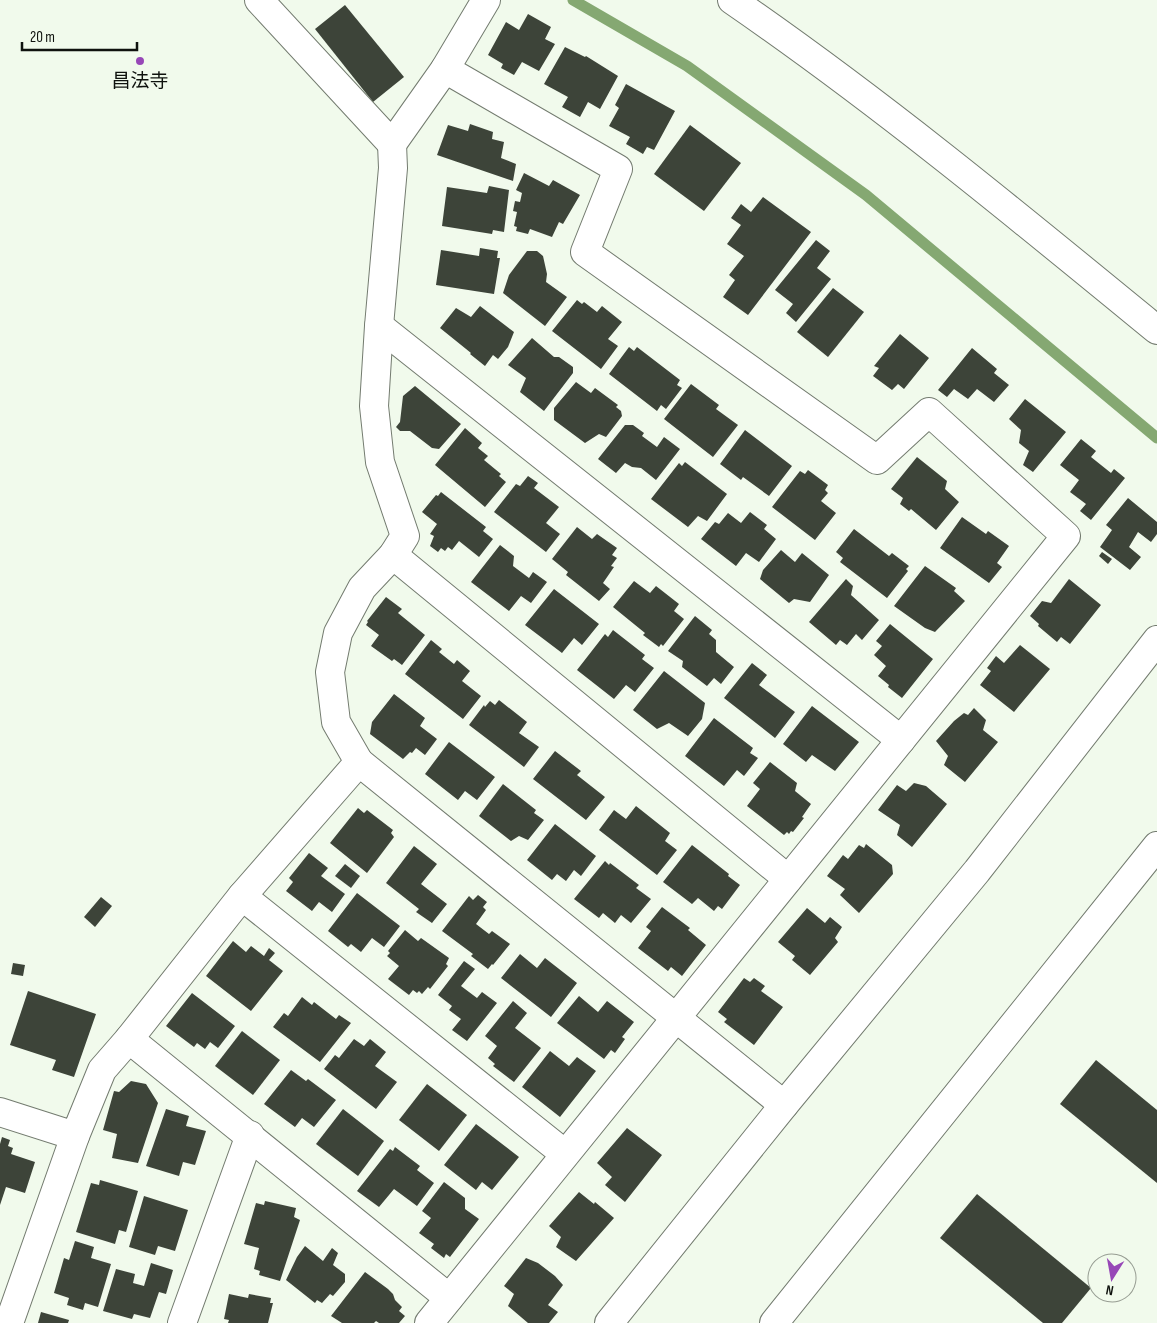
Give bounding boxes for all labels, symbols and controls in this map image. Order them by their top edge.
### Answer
scale bar [22,20,138,52]
text: 20 m [30,28,55,47]
marker: 昌法寺 [134,55,146,67]
place label: 昌法寺 [111,70,169,93]
north arrow [1087,1253,1137,1303]
text: N [1104,1281,1115,1299]

